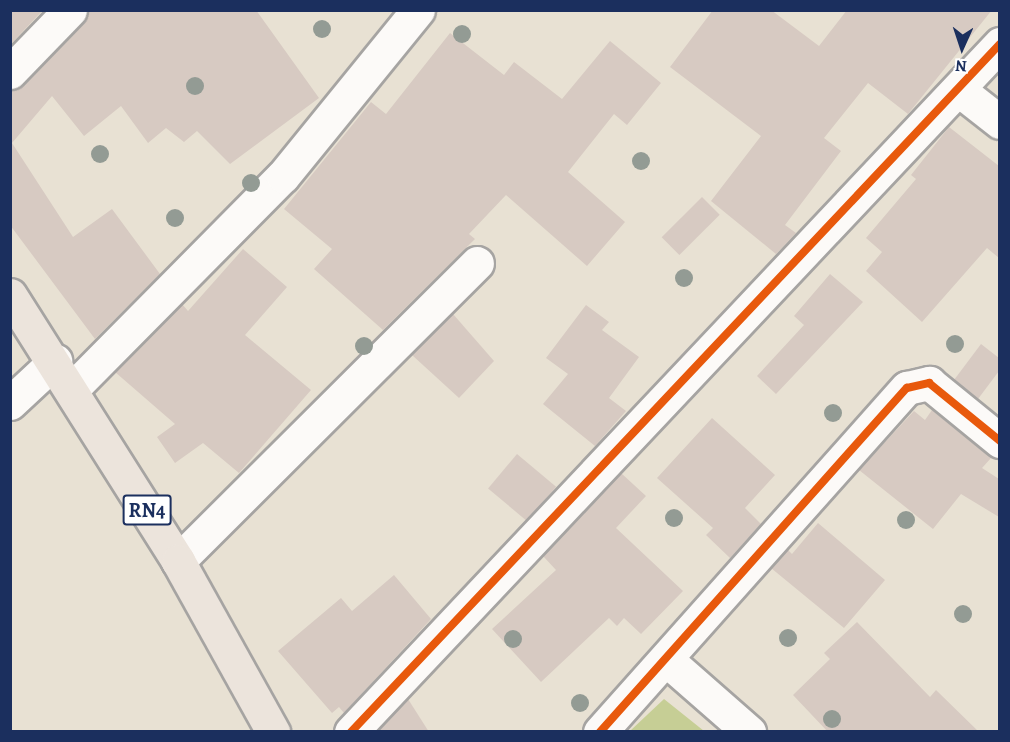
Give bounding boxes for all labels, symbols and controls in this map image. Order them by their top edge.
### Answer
north arrow [932,18,992,78]
text: N [955,55,967,77]
road number: RN4 [122,493,172,527]

